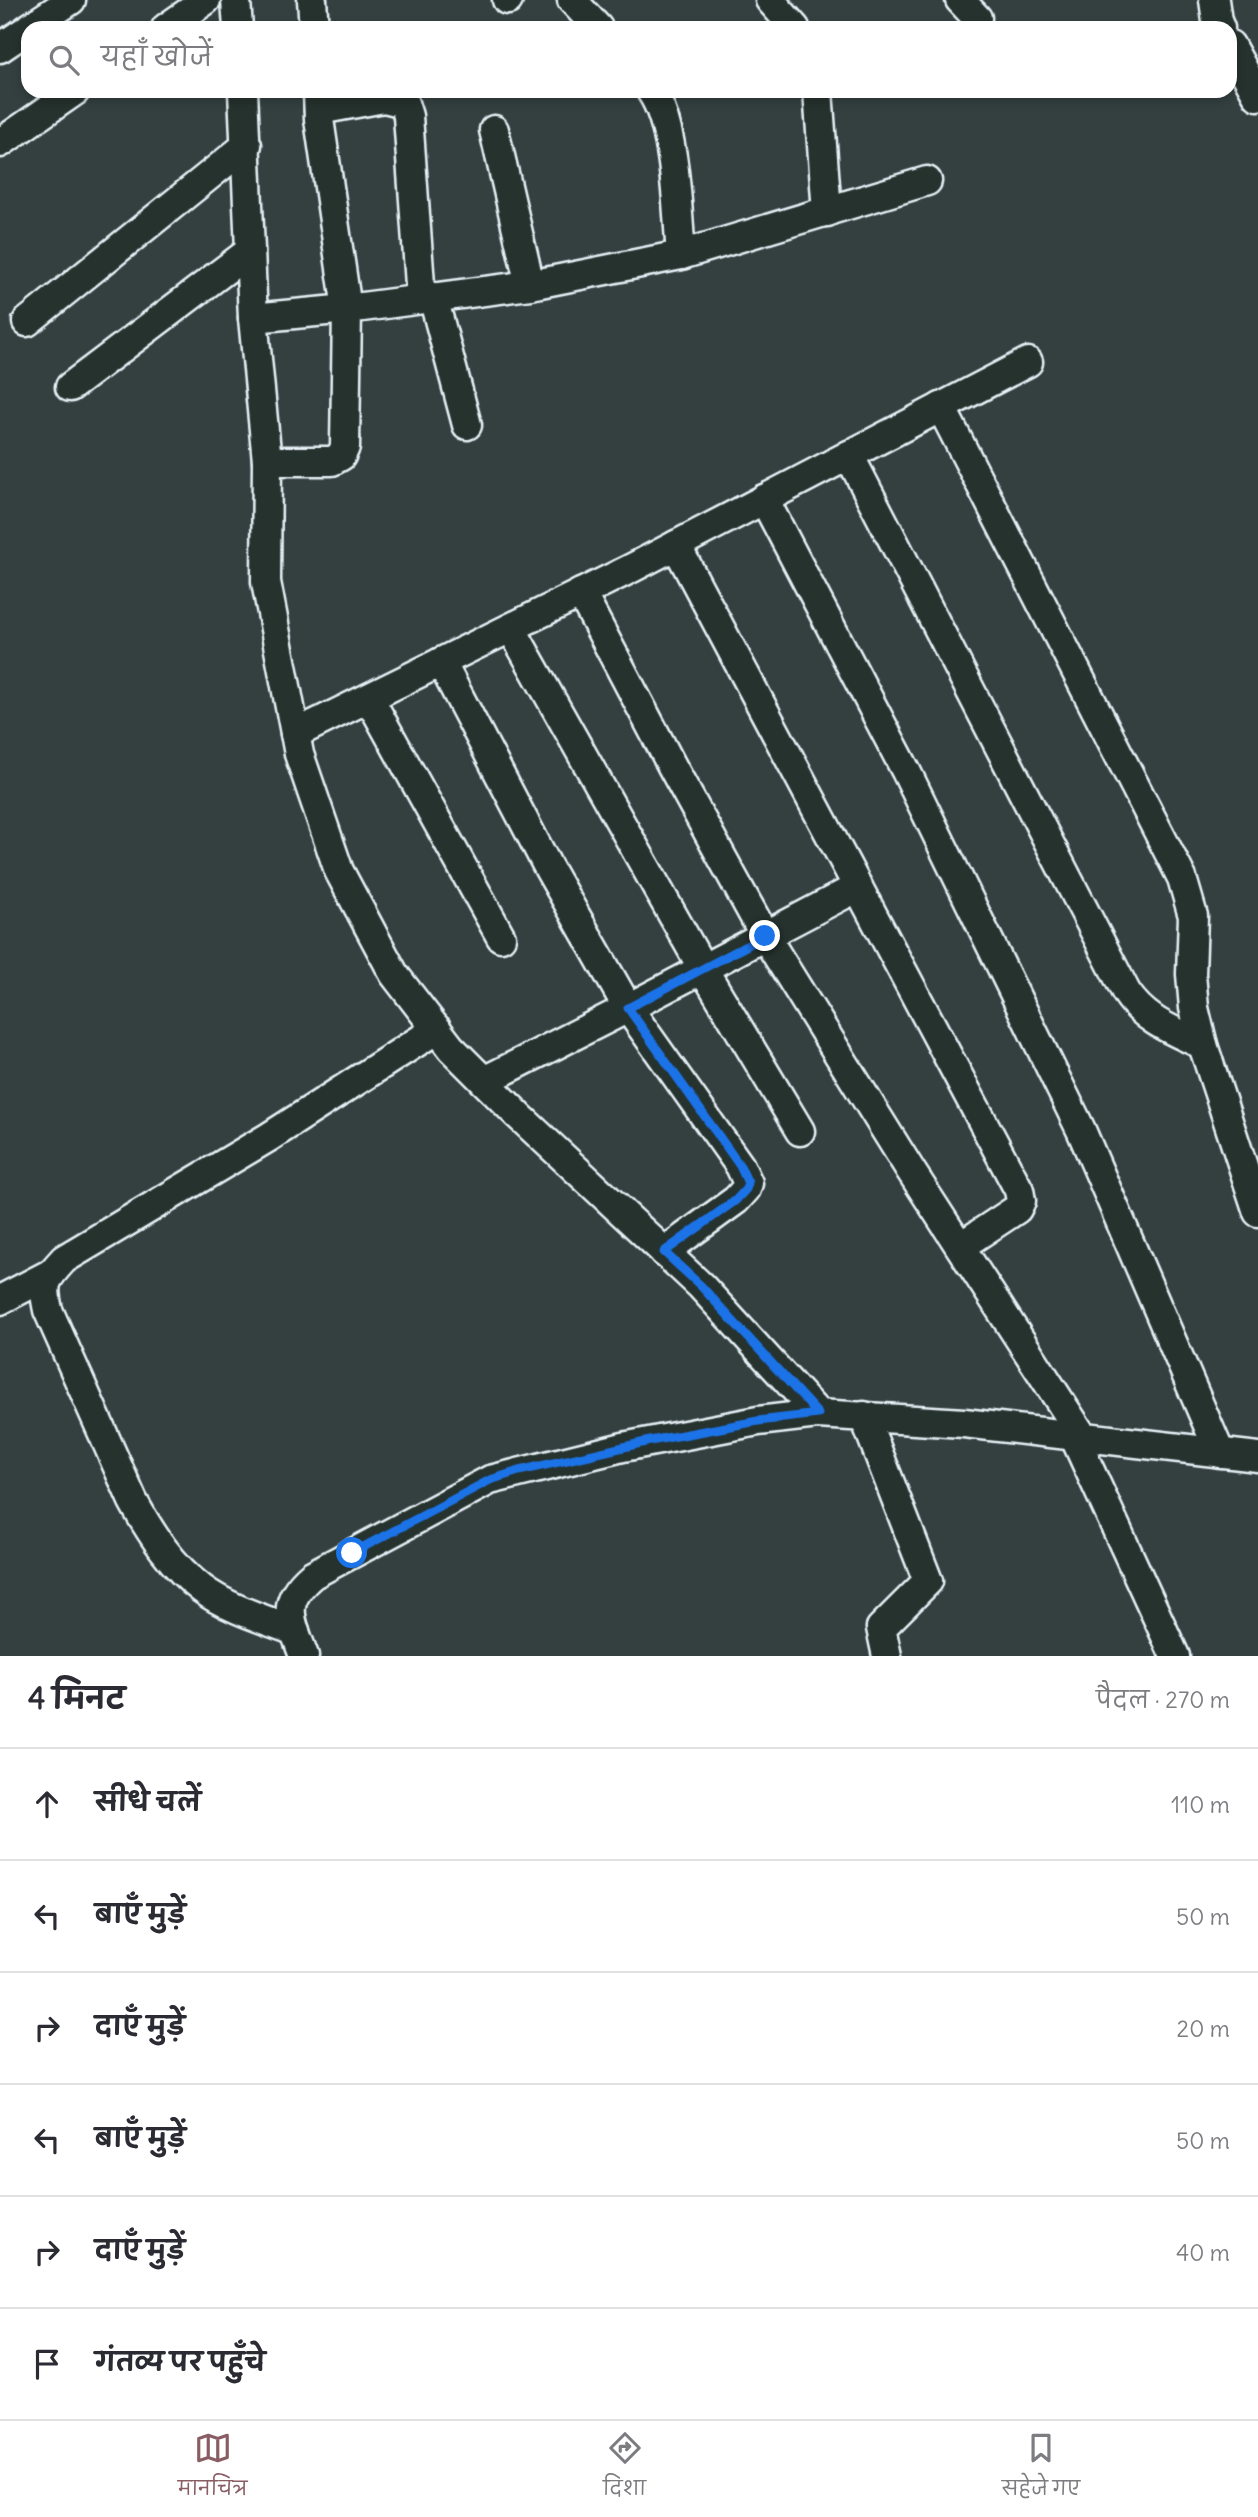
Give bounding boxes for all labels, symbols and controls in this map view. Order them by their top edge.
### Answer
search box [21,21,1237,98]
text: यहाँ खोजें [101,40,212,73]
icon: search [45,41,83,79]
route end [749,920,780,951]
route start [336,1537,367,1568]
text: 4 मिनट [28,1679,125,1717]
text: पैदल · 270 m [1096,1685,1230,1714]
icon: ahead [28,1785,66,1823]
text: सीधे चलें [95,1785,201,1818]
text: 110 m [1171,1790,1230,1819]
icon: left [28,1897,66,1935]
text: बाएँ मुड़ें [95,1897,186,1930]
text: 50 m [1176,1902,1230,1931]
icon: right [28,2009,66,2047]
text: दाएँ मुड़ें [95,2009,185,2042]
text: 20 m [1177,2014,1230,2043]
icon: left [28,2121,66,2159]
text: बाएँ मुड़ें [95,2121,186,2154]
text: 50 m [1176,2126,1230,2155]
icon: right [28,2233,66,2271]
text: दाएँ मुड़ें [95,2233,185,2266]
text: 40 m [1176,2238,1230,2267]
icon: arrive [28,2345,66,2383]
text: गंतव्य पर पहुँचे [95,2345,265,2378]
tab: मानचित्र [178,2429,247,2509]
tab: दिशा [603,2429,646,2509]
tab: सहेजे गए [1002,2429,1080,2509]

